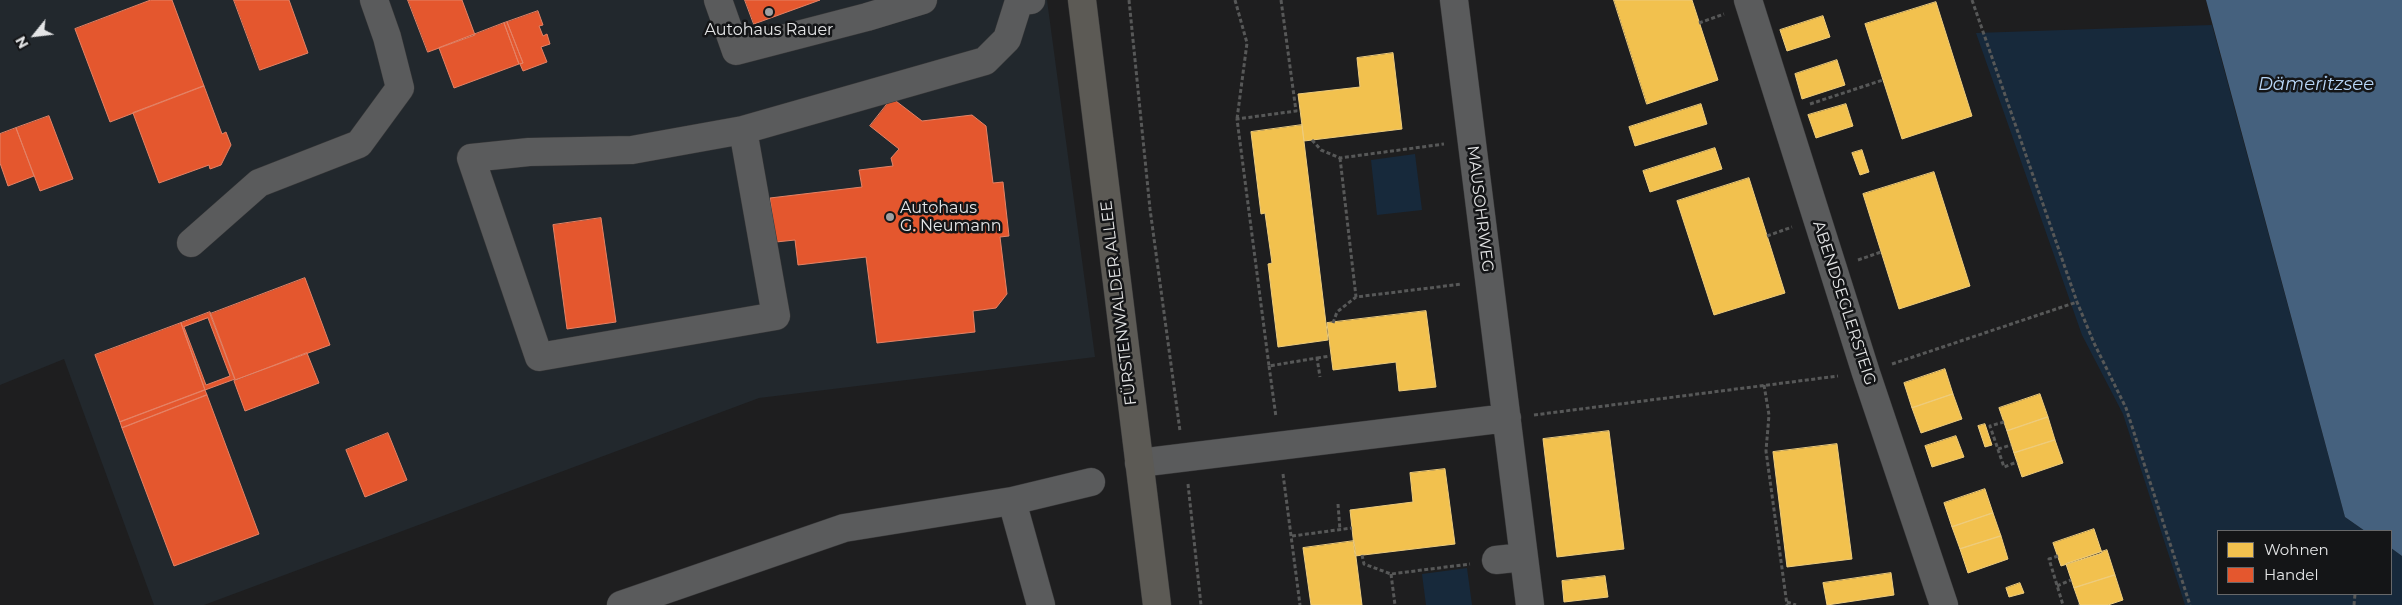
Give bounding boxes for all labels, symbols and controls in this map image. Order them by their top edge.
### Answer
marker: Autohaus Rauer [763,6,775,18]
north arrow [10,10,60,60]
place label: Autohaus Rauer [704,20,834,40]
text: N [11,33,32,52]
water label: Dämeritzsee [2258,74,2374,96]
street label: MAUSOHRWEG [1463,145,1497,273]
place label: Autohaus G. Neumann [900,198,1002,236]
street label: FÜRSTENWALDER ALLEE [1097,199,1141,407]
marker: Autohaus G. Neumann [884,211,896,223]
street label: ABENDSEGLERSTEIG [1808,218,1880,388]
legend [2217,530,2392,595]
text: Wohnen [2264,540,2329,559]
text: Handel [2264,565,2318,584]

